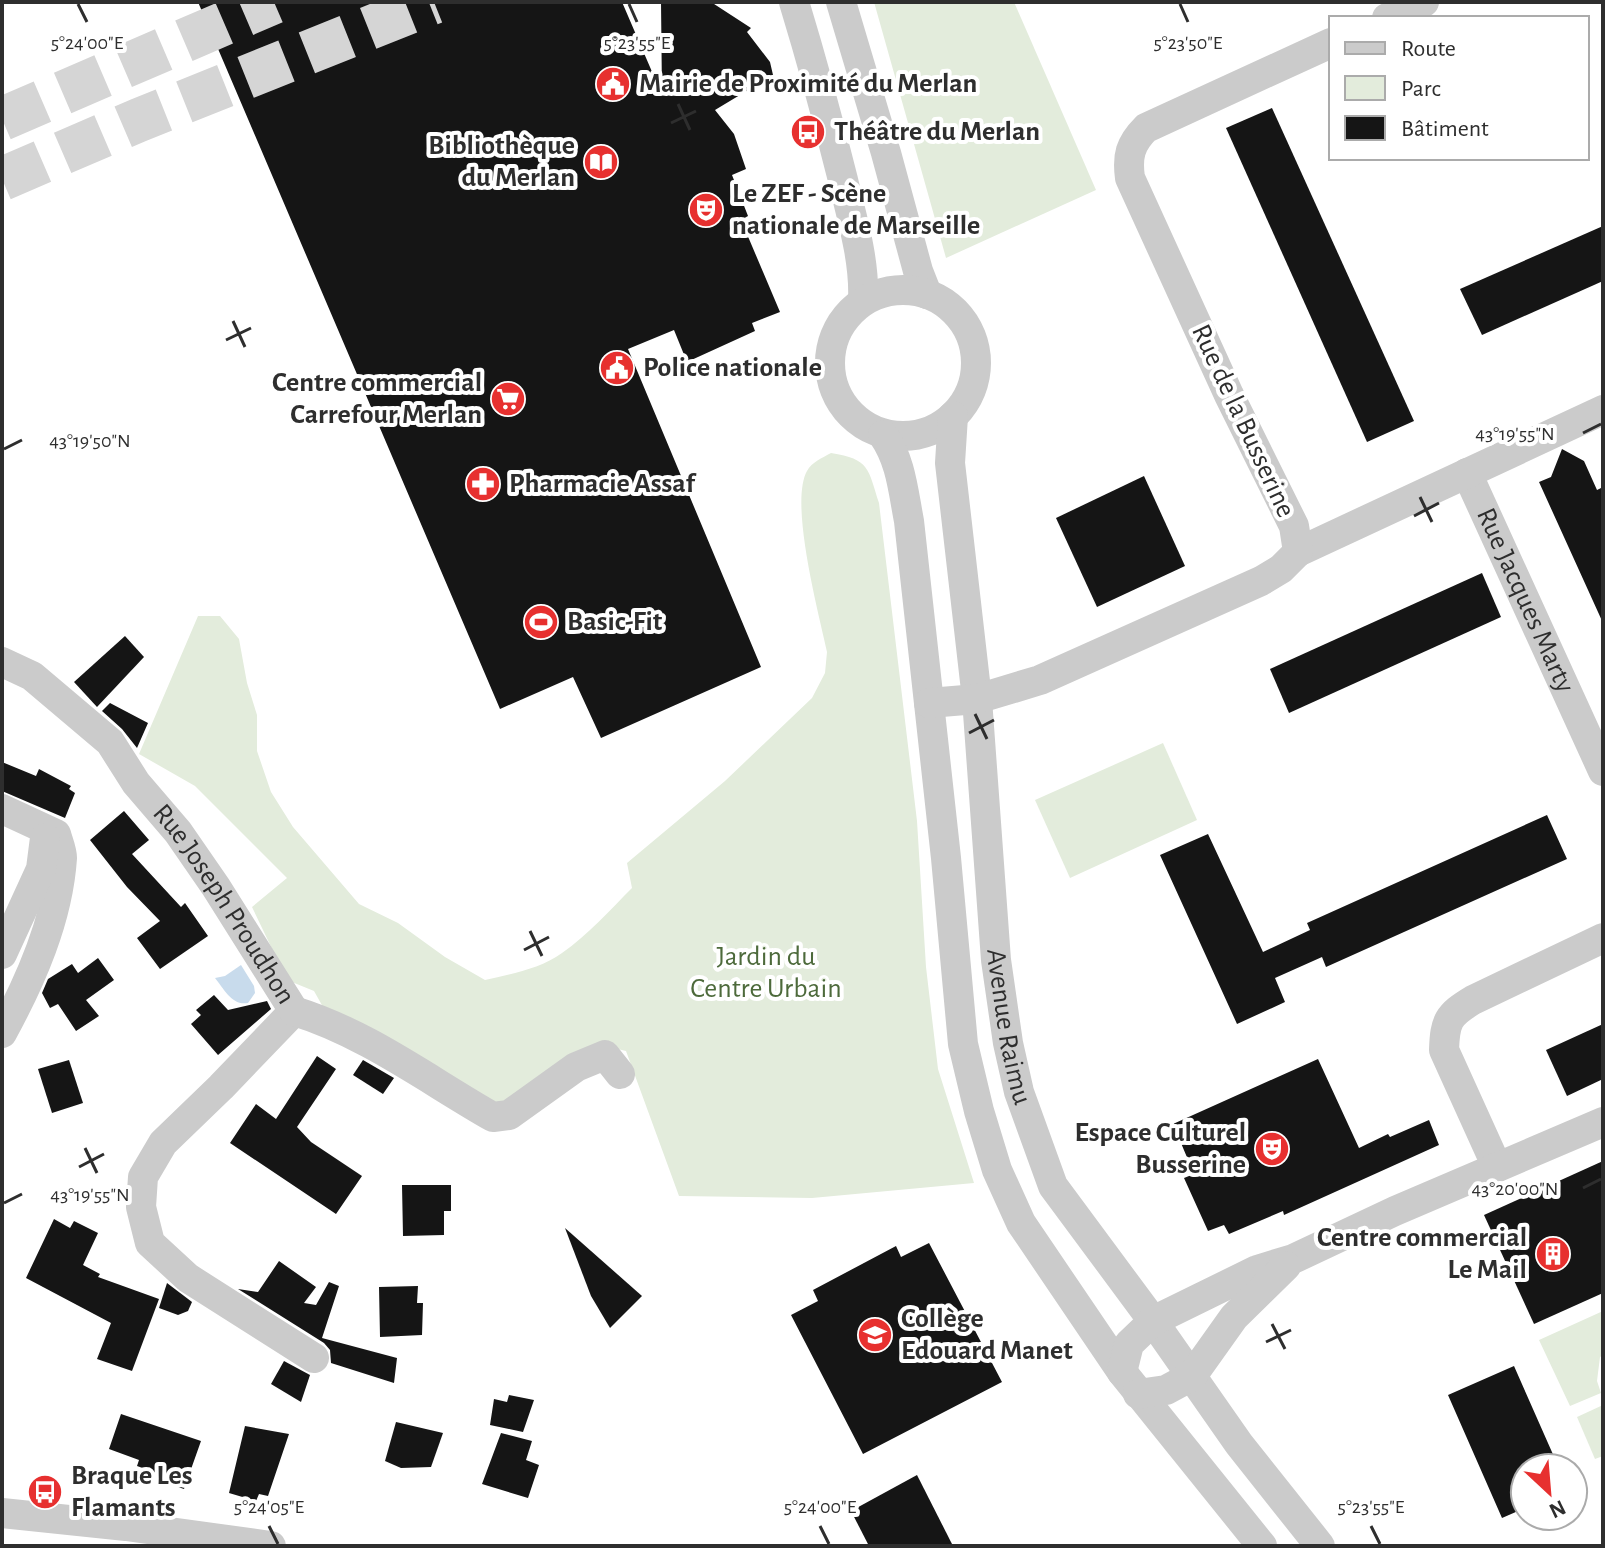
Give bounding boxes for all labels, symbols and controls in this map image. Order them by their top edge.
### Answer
legend [1329,16,1589,160]
text: 5°24'00"E [51,33,124,53]
text: 5°23'55"E [604,33,671,53]
text: 5°23'50"E [1153,33,1223,53]
text: Route [1401,37,1456,61]
public building icon: Mairie de Proximité du Merlan [594,65,632,103]
place label: Mairie de Proximité du Merlan [639,70,977,98]
text: Parc [1401,77,1441,101]
bus stop icon: Théâtre du Merlan [789,113,827,151]
text: Bâtiment [1401,117,1489,141]
place label: Théâtre du Merlan [834,118,1040,146]
place label: Bibliothèque du Merlan [428,132,575,192]
library icon: Bibliothèque du Merlan [582,143,620,181]
place label: Le ZEF - Scène nationale de Marseille [732,180,980,240]
theatre icon: Le ZEF - Scène nationale de Marseille [687,191,725,229]
street label: Rue de la Busserine [1186,320,1300,522]
public building icon: Police nationale [598,349,636,387]
place label: Police nationale [643,354,822,382]
place label: Centre commercial Carrefour Merlan [272,369,482,429]
supermarket icon: Centre commercial Carrefour Merlan [489,380,527,418]
text: 43°19'55"N [1475,424,1555,444]
text: 43°19'50"N [49,431,131,451]
pharmacy icon: Pharmacie Assaf [464,465,502,503]
place label: Pharmacie Assaf [509,470,697,498]
street label: Rue Jacques Marty [1471,504,1579,697]
sports icon: Basic-Fit [522,603,560,641]
place label: Basic-Fit [567,608,663,636]
street label: Rue Joseph Proudhon [147,799,300,1009]
park label: Jardin du Centre Urbain [690,943,842,1003]
street label: Avenue Raimu [981,948,1036,1108]
place label: Espace Culturel Busserine [1075,1119,1246,1179]
theatre icon: Espace Culturel Busserine [1253,1130,1291,1168]
text: 43°20'00"N [1471,1179,1559,1199]
text: 43°19'55"N [50,1185,130,1205]
place label: Centre commercial Le Mail [1317,1224,1527,1284]
building icon: Centre commercial Le Mail [1534,1235,1572,1273]
place label: Collège Edouard Manet [901,1305,1073,1365]
school or university icon: Collège Edouard Manet [856,1316,894,1354]
north arrow [1509,1452,1589,1532]
place label: Braque Les Flamants [71,1462,192,1522]
bus stop icon: Braque Les Flamants [26,1473,64,1511]
text: N [1546,1496,1569,1522]
text: 5°24'05"E [234,1497,305,1517]
text: 5°24'00"E [784,1497,857,1517]
text: 5°23'55"E [1338,1497,1405,1517]

